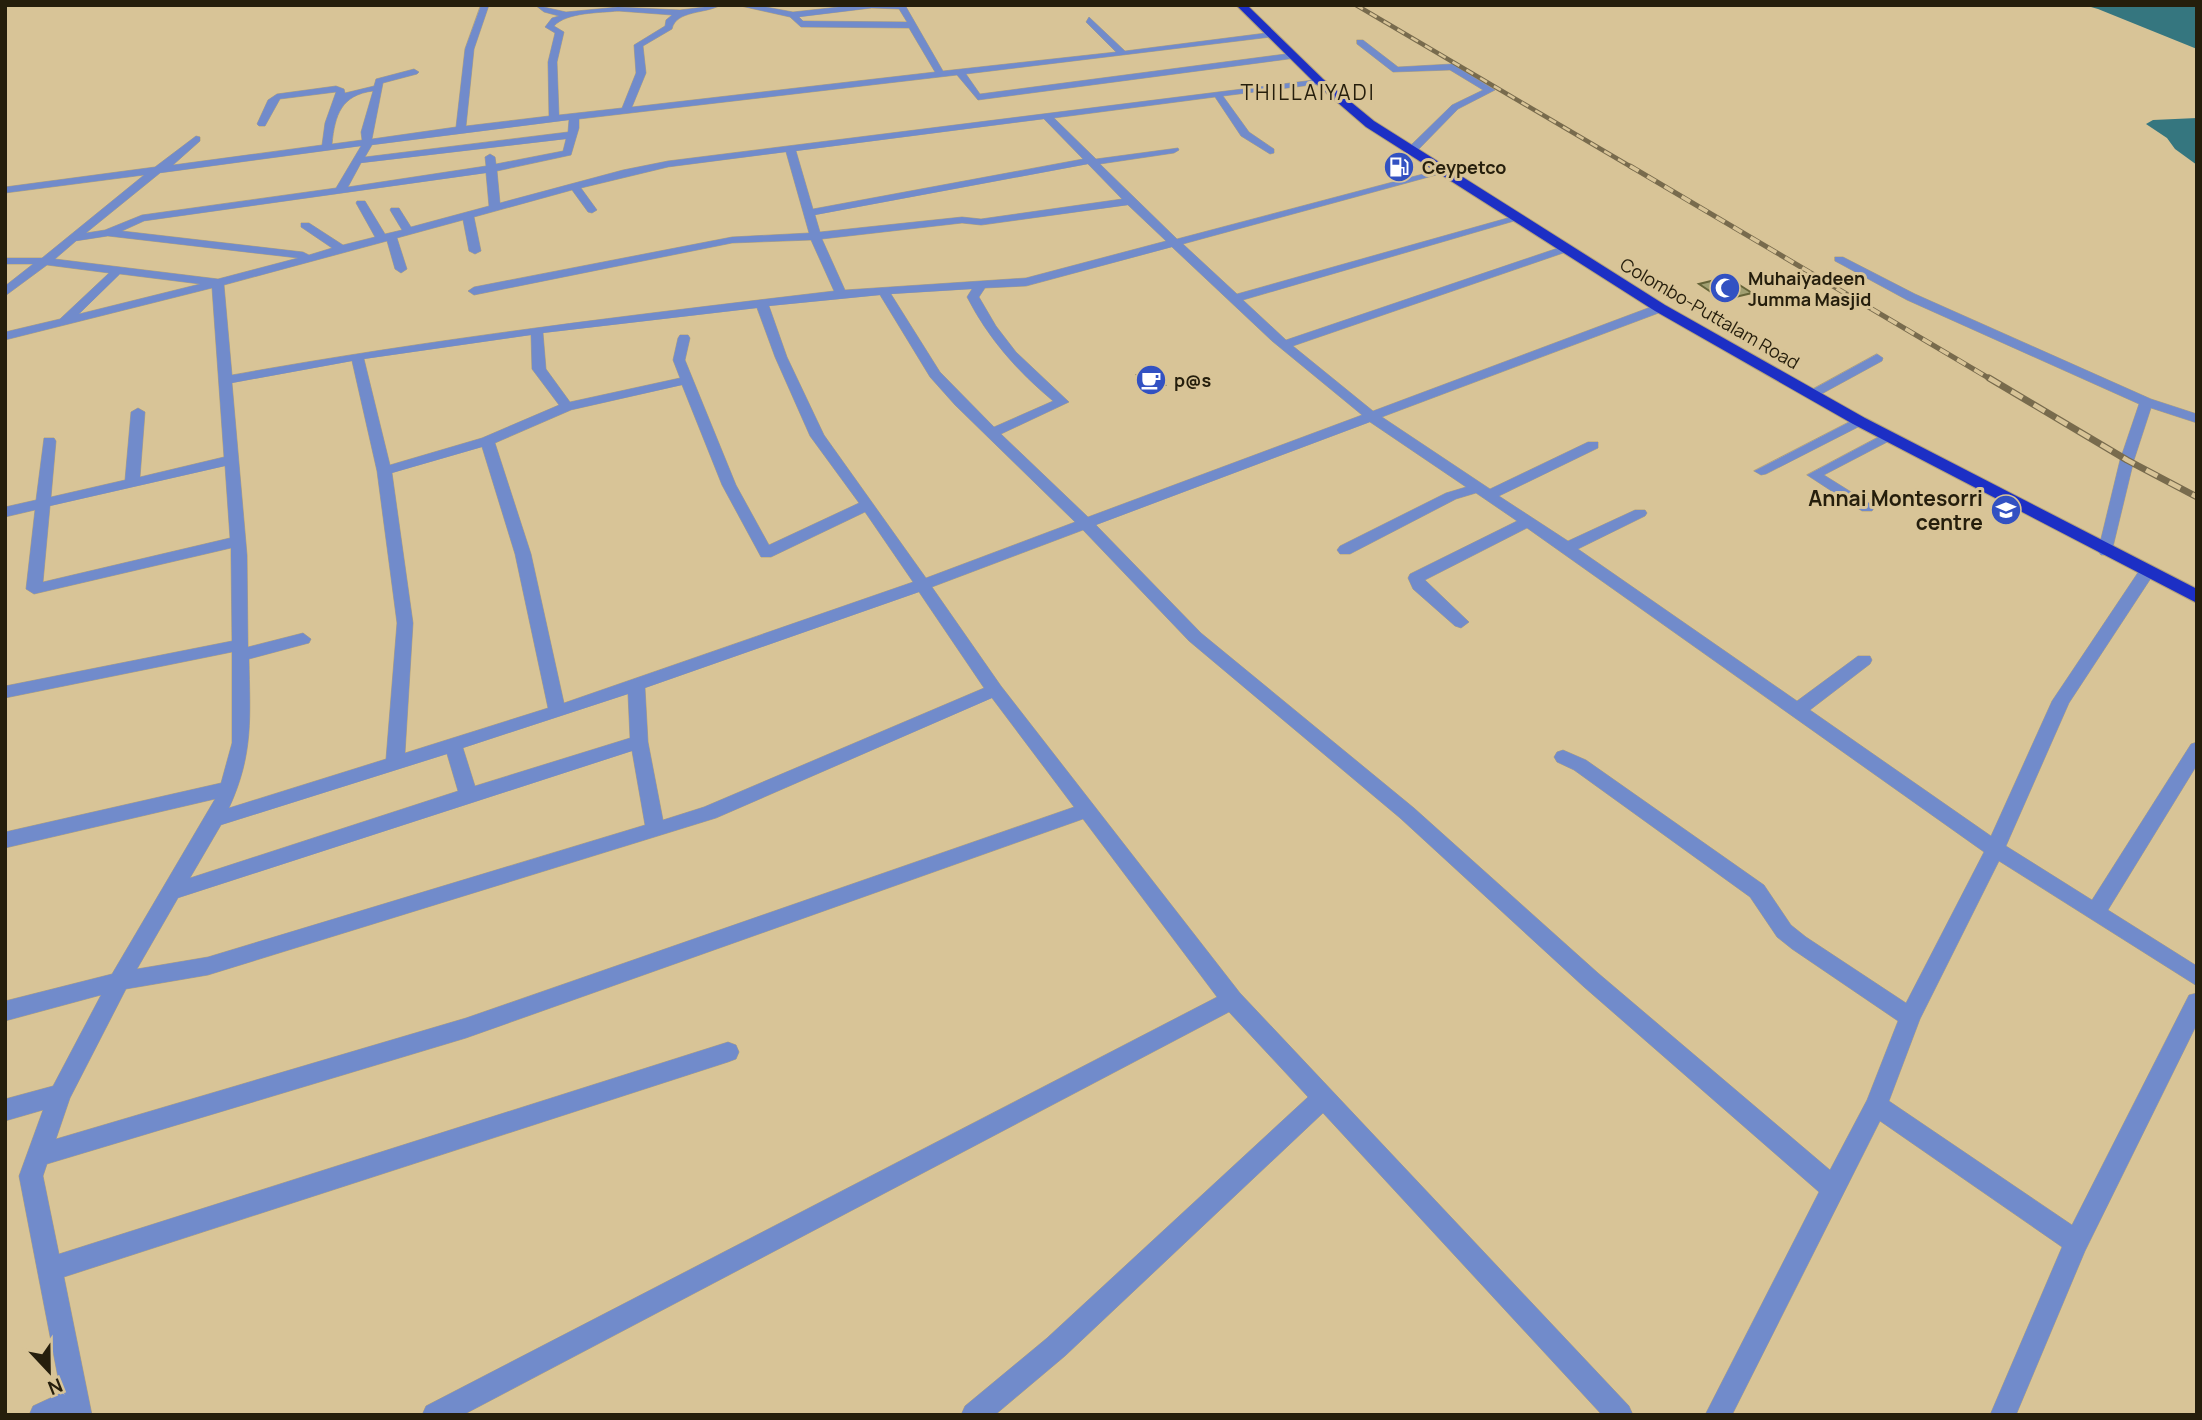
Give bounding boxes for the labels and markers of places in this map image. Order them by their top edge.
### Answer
fuel station icon: Ceypetco [1382,150,1416,184]
place label: Ceypetco [1422,155,1506,179]
place label: Muhaiyadeen Jumma Masjid [1748,266,1871,311]
mosque icon: Muhaiyadeen Jumma Masjid [1708,271,1742,305]
cafe icon: p@s [1134,363,1168,397]
place label: p@s [1174,368,1212,392]
place label: Annai Montesorri centre [1808,484,1983,536]
school or university icon: Annai Montesorri centre [1989,493,2023,527]

